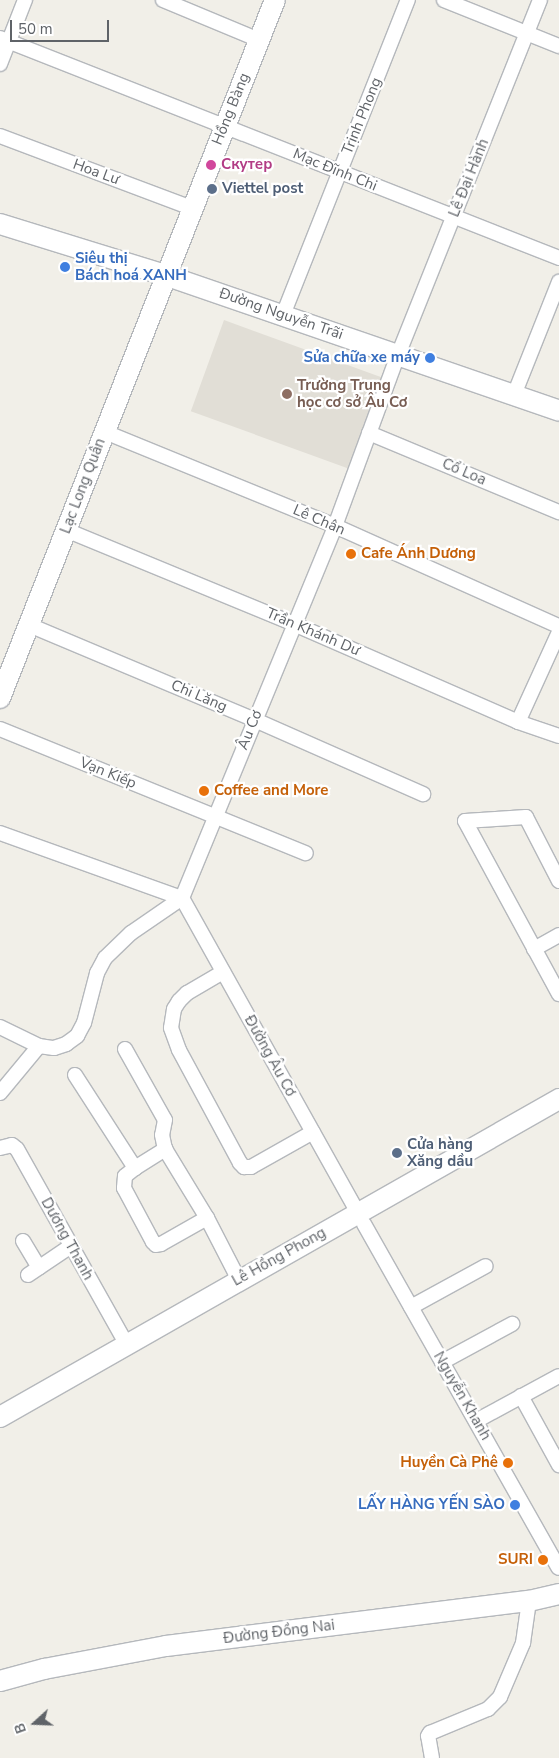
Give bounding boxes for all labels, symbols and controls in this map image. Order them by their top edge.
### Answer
scale bar [12,10,111,42]
text: 50 m [18,19,53,39]
street label: Hồng Bàng [208,70,254,148]
street label: Trịnh Phong [338,75,386,157]
street label: Lê Đại Hành [445,136,493,220]
street label: Mạc Đĩnh Chi [290,145,380,195]
street label: Hoa Lư [70,155,122,189]
place label: Скутер [221,156,272,174]
marker: Скутер [205,159,217,171]
place label: Viettel post [222,180,303,198]
marker: Viettel post [206,183,218,195]
place label: Siêu thị Bách hoá XANH [75,249,187,284]
marker: Siêu thị Bách hoá XANH [59,261,71,273]
street label: Đường Nguyễn Trãi [217,284,345,344]
place label: Sửa chữa xe máy [303,349,420,367]
marker: Sửa chữa xe máy [424,352,436,364]
place label: Trường Trung học cơ sở Âu Cơ [297,376,407,411]
marker: Trường Trung học cơ sở Âu Cơ [281,388,293,400]
street label: Lạc Long Quân [57,436,109,536]
street label: Cổ Loa [439,455,489,489]
street label: Lê Chân [290,501,348,539]
place label: Cafe Ánh Dương [361,545,476,563]
marker: Cafe Ánh Dương [345,548,357,560]
street label: Trần Khánh Dư [264,604,362,660]
street label: Chi Lăng [168,676,230,716]
street label: Âu Cơ [234,708,266,752]
street label: Vạn Kiếp [77,754,139,792]
place label: Coffee and More [214,782,328,800]
marker: Coffee and More [198,785,210,797]
street label: Đường Âu Cơ [240,1012,300,1100]
place label: Cửa hàng Xăng dầu [407,1135,473,1170]
marker: Cửa hàng Xăng dầu [391,1147,403,1159]
street label: Dương Thanh [37,1195,97,1283]
street label: Lê Hồng Phong [229,1224,329,1290]
street label: Nguyễn Khanh [429,1349,495,1443]
place label: Huyền Cà Phê [400,1454,498,1472]
marker: Huyền Cà Phê [502,1457,514,1469]
place label: LẤY HÀNG YẾN SÀO [358,1496,505,1514]
marker: LẤY HÀNG YẾN SÀO [509,1499,521,1511]
place label: SURI [498,1551,533,1569]
marker: SURI [537,1554,549,1566]
street label: Đường Đồng Nai [222,1616,336,1648]
north arrow [10,1698,60,1748]
text: B [10,1721,31,1736]

